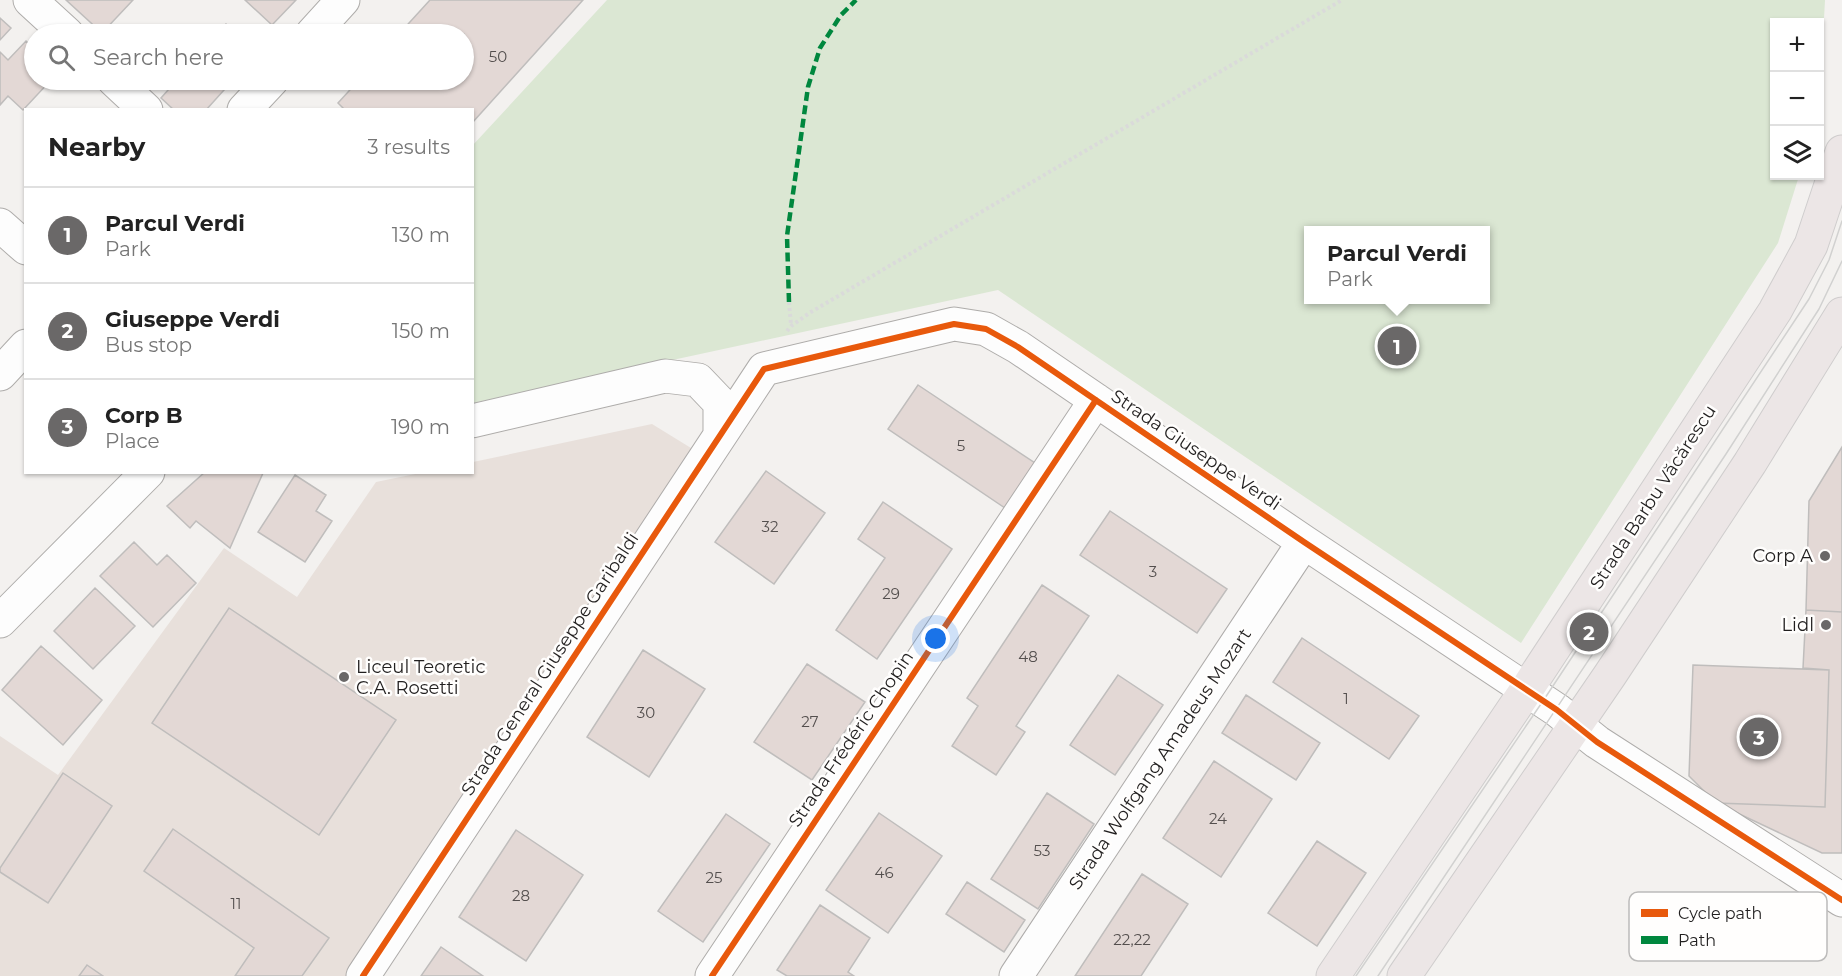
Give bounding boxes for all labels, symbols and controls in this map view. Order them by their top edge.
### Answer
map controls [1770,18,1824,180]
button: + [1770,18,1824,72]
search box [24,24,474,90]
icon: search [45,41,78,74]
text: Search here [93,44,224,71]
house number: 50 [489,47,507,66]
button: − [1770,72,1824,126]
button: layers [1770,126,1824,180]
text: Nearby [48,131,145,163]
text: 3 results [367,135,450,159]
text: Parcul Verdi [105,210,245,237]
text: 1 [64,223,71,247]
text: 130 m [392,223,450,247]
popup [1304,226,1490,304]
text: Park [105,237,151,261]
text: Parcul Verdi [1327,240,1467,267]
text: Park [1327,267,1373,291]
text: Giuseppe Verdi [105,306,280,333]
text: 2 [62,319,73,343]
text: 150 m [392,319,450,343]
pin: 1 [1378,324,1416,368]
text: Bus stop [105,333,192,357]
street label: Strada Giuseppe Verdi [1107,385,1285,515]
street label: Strada Barbu Văcărescu [1585,401,1721,593]
text: Corp B [105,402,183,429]
text: 3 [62,415,73,439]
text: 190 m [391,415,450,439]
text: Place [105,429,160,453]
house number: 5 [957,436,965,455]
house number: 32 [762,517,778,536]
street label: Strada General Giuseppe Garibaldi [457,528,643,800]
place label: Corp A [1752,545,1813,567]
marker: Corp A [1818,549,1832,563]
house number: 3 [1149,562,1157,581]
house number: 29 [882,584,900,603]
pin: 2 [1570,610,1608,654]
place label: Lidl [1782,614,1814,636]
marker: Lidl [1819,618,1833,632]
your location [921,624,950,653]
street label: Strada Wolfgang Amadeus Mozart [1064,624,1256,894]
street label: Strada Frédéric Chopin [784,647,918,831]
house number: 48 [1018,647,1038,666]
place label: Liceul Teoretic C.A. Rosetti [356,656,486,699]
marker: Liceul Teoretic C.A. Rosetti [337,670,351,684]
house number: 1 [1343,689,1349,708]
house number: 30 [637,703,655,722]
house number: 27 [801,712,819,731]
pin: 3 [1740,714,1778,760]
house number: 24 [1209,809,1227,828]
house number: 53 [1034,841,1050,860]
house number: 46 [874,863,894,882]
house number: 25 [705,868,723,887]
house number: 28 [512,886,530,905]
legend [1629,892,1827,961]
house number: 11 [231,894,241,913]
text: Cycle path [1678,904,1762,923]
house number: 22,22 [1113,930,1151,949]
text: Path [1678,931,1716,950]

